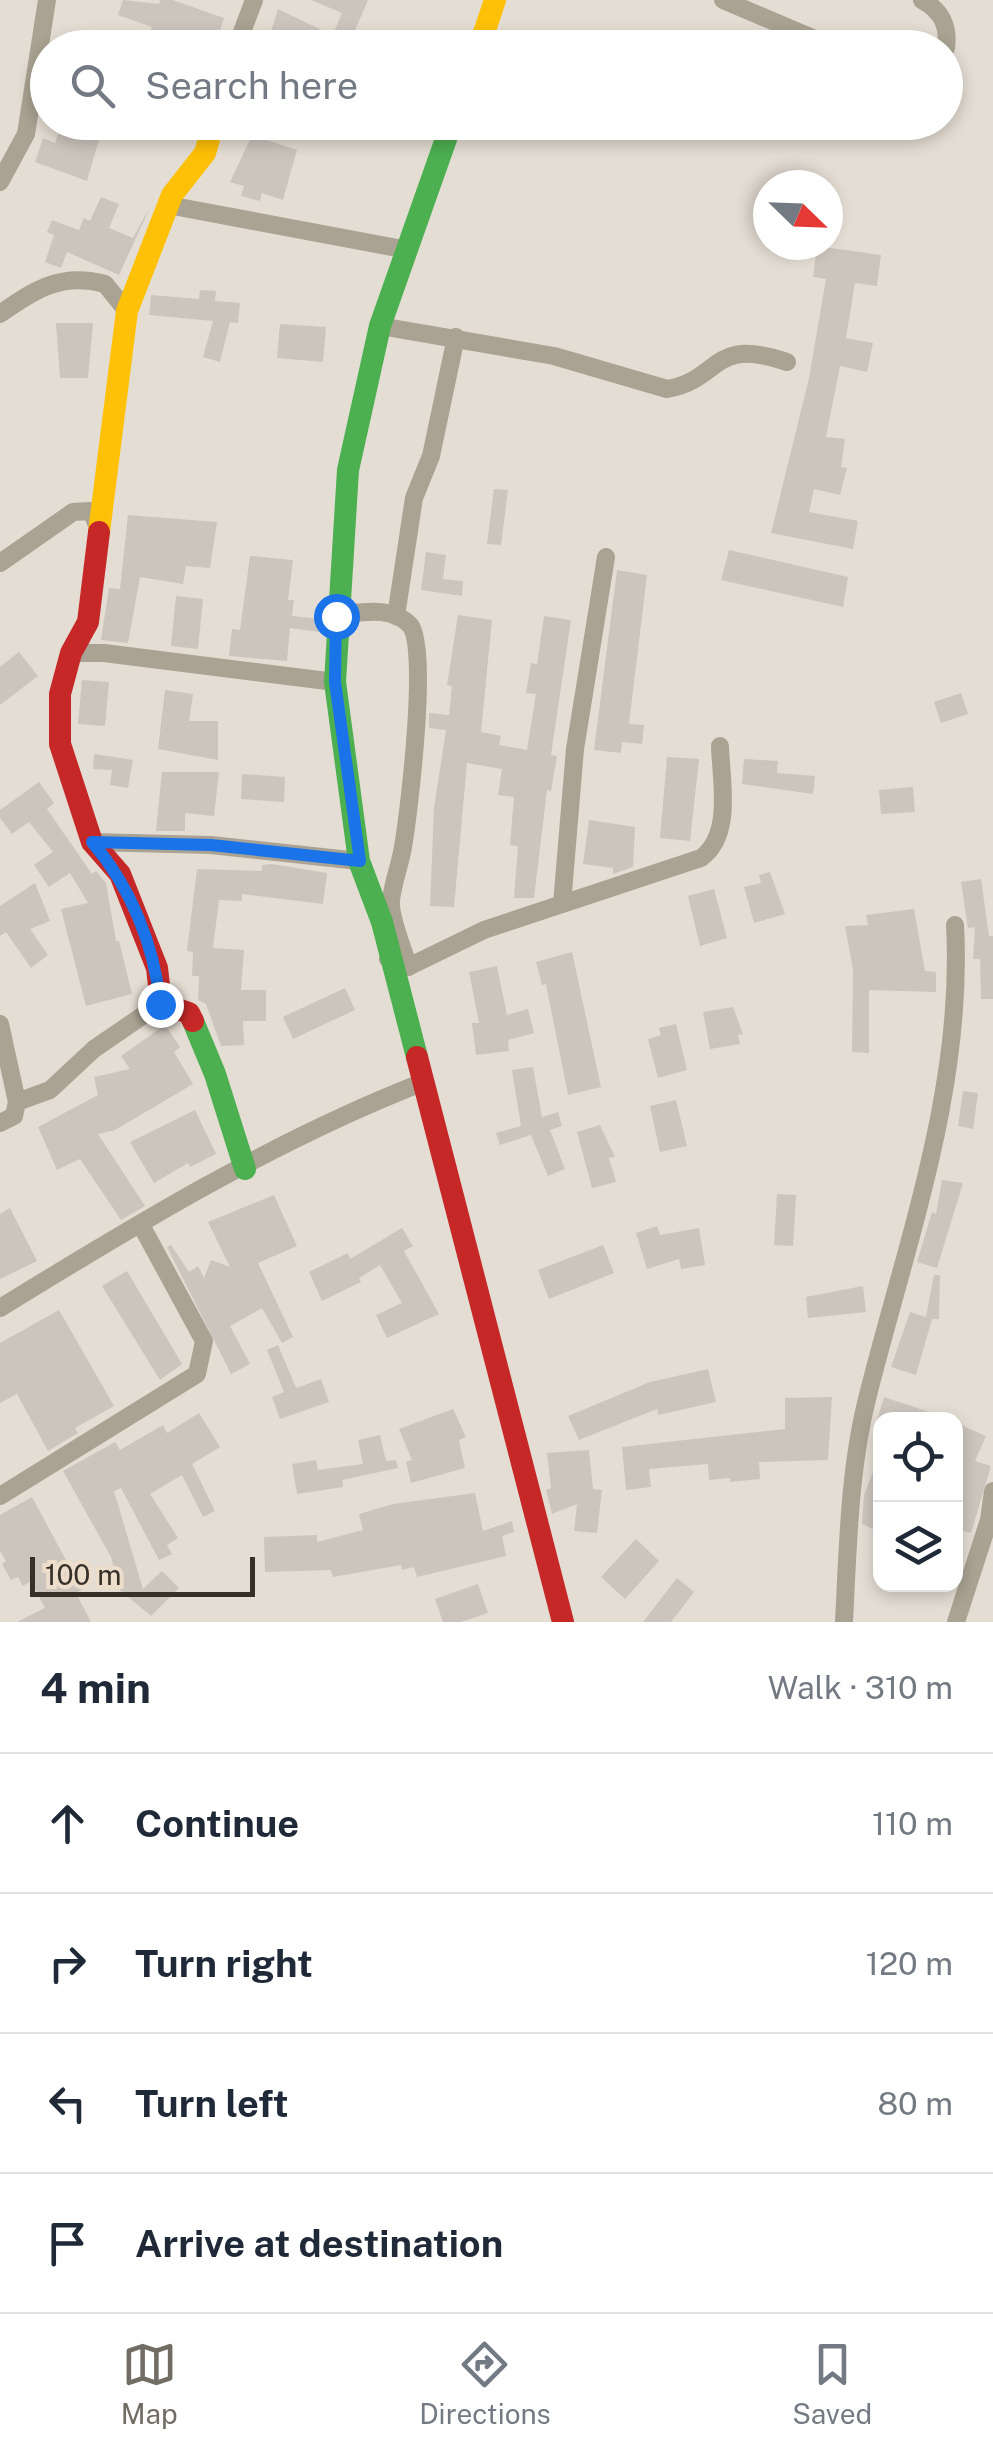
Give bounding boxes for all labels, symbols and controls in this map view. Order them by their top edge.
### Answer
search box [30,30,963,140]
icon: search [65,58,120,113]
text: Search here [145,63,358,108]
north arrow [753,170,843,260]
route start [314,594,360,640]
route end [138,982,184,1028]
map controls [873,1412,963,1592]
button: locate [873,1412,963,1502]
button: layers [873,1502,963,1592]
scale bar [30,1552,255,1596]
text: 100 m [45,1558,122,1591]
text: 4 min [40,1663,151,1712]
text: Walk · 310 m [768,1669,953,1706]
icon: ahead [40,1796,95,1851]
text: Continue [135,1801,299,1846]
text: 110 m [872,1805,953,1842]
icon: right [40,1936,95,1991]
text: Turn right [135,1941,313,1986]
text: 120 m [866,1945,953,1982]
icon: left [40,2076,95,2131]
text: Turn left [135,2081,289,2126]
text: 80 m [877,2085,953,2122]
icon: arrive [40,2216,95,2271]
text: Arrive at destination [135,2221,503,2266]
tab: Map [121,2337,178,2430]
tab: Directions [419,2337,551,2430]
tab: Saved [792,2337,872,2430]

